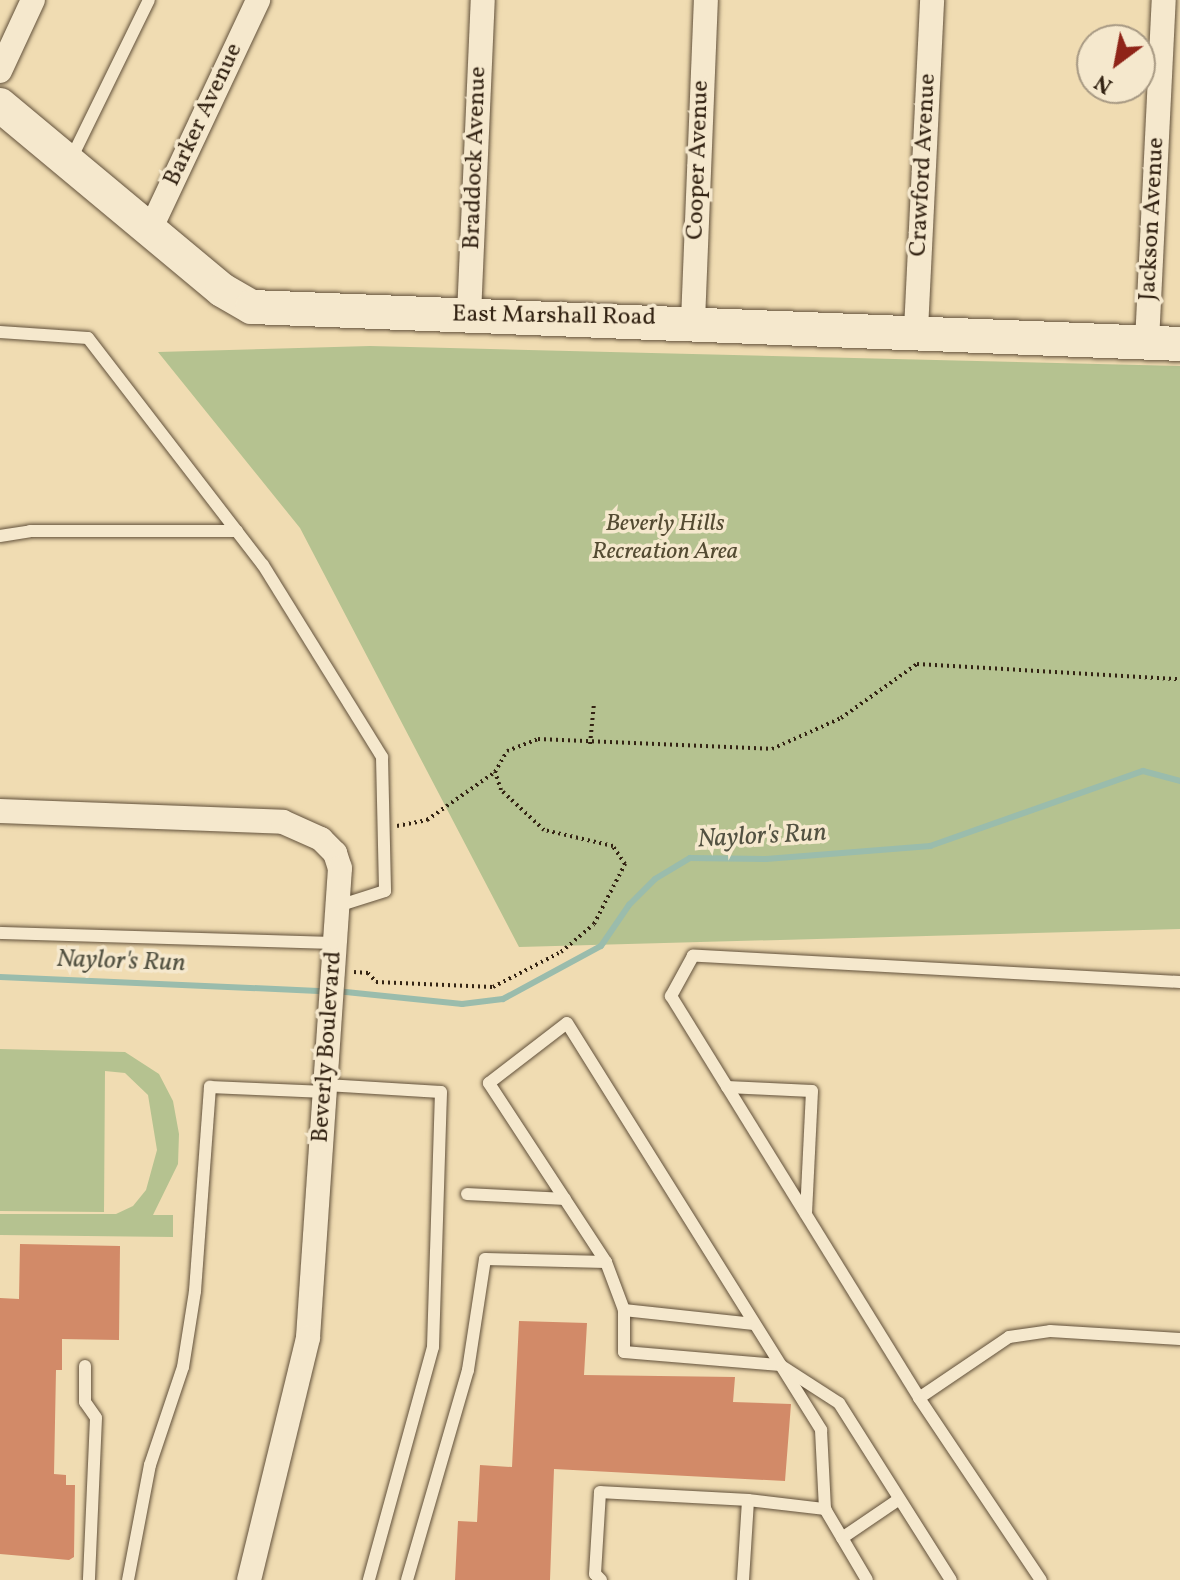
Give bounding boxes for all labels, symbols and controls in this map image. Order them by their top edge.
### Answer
north arrow [1076,24,1156,104]
street label: Barker Avenue [158,39,250,191]
street label: Braddock Avenue [458,66,494,250]
text: N [1089,66,1119,100]
street label: Crawford Avenue [905,73,943,257]
street label: Cooper Avenue [682,80,716,240]
street label: Jackson Avenue [1134,136,1172,302]
street label: East Marshall Road [452,301,656,333]
park label: Beverly Hills Recreation Area [592,511,738,567]
water label: Naylor's Run [697,818,827,856]
water label: Naylor's Run [56,944,186,980]
street label: Beverly Boulevard [307,950,349,1144]

